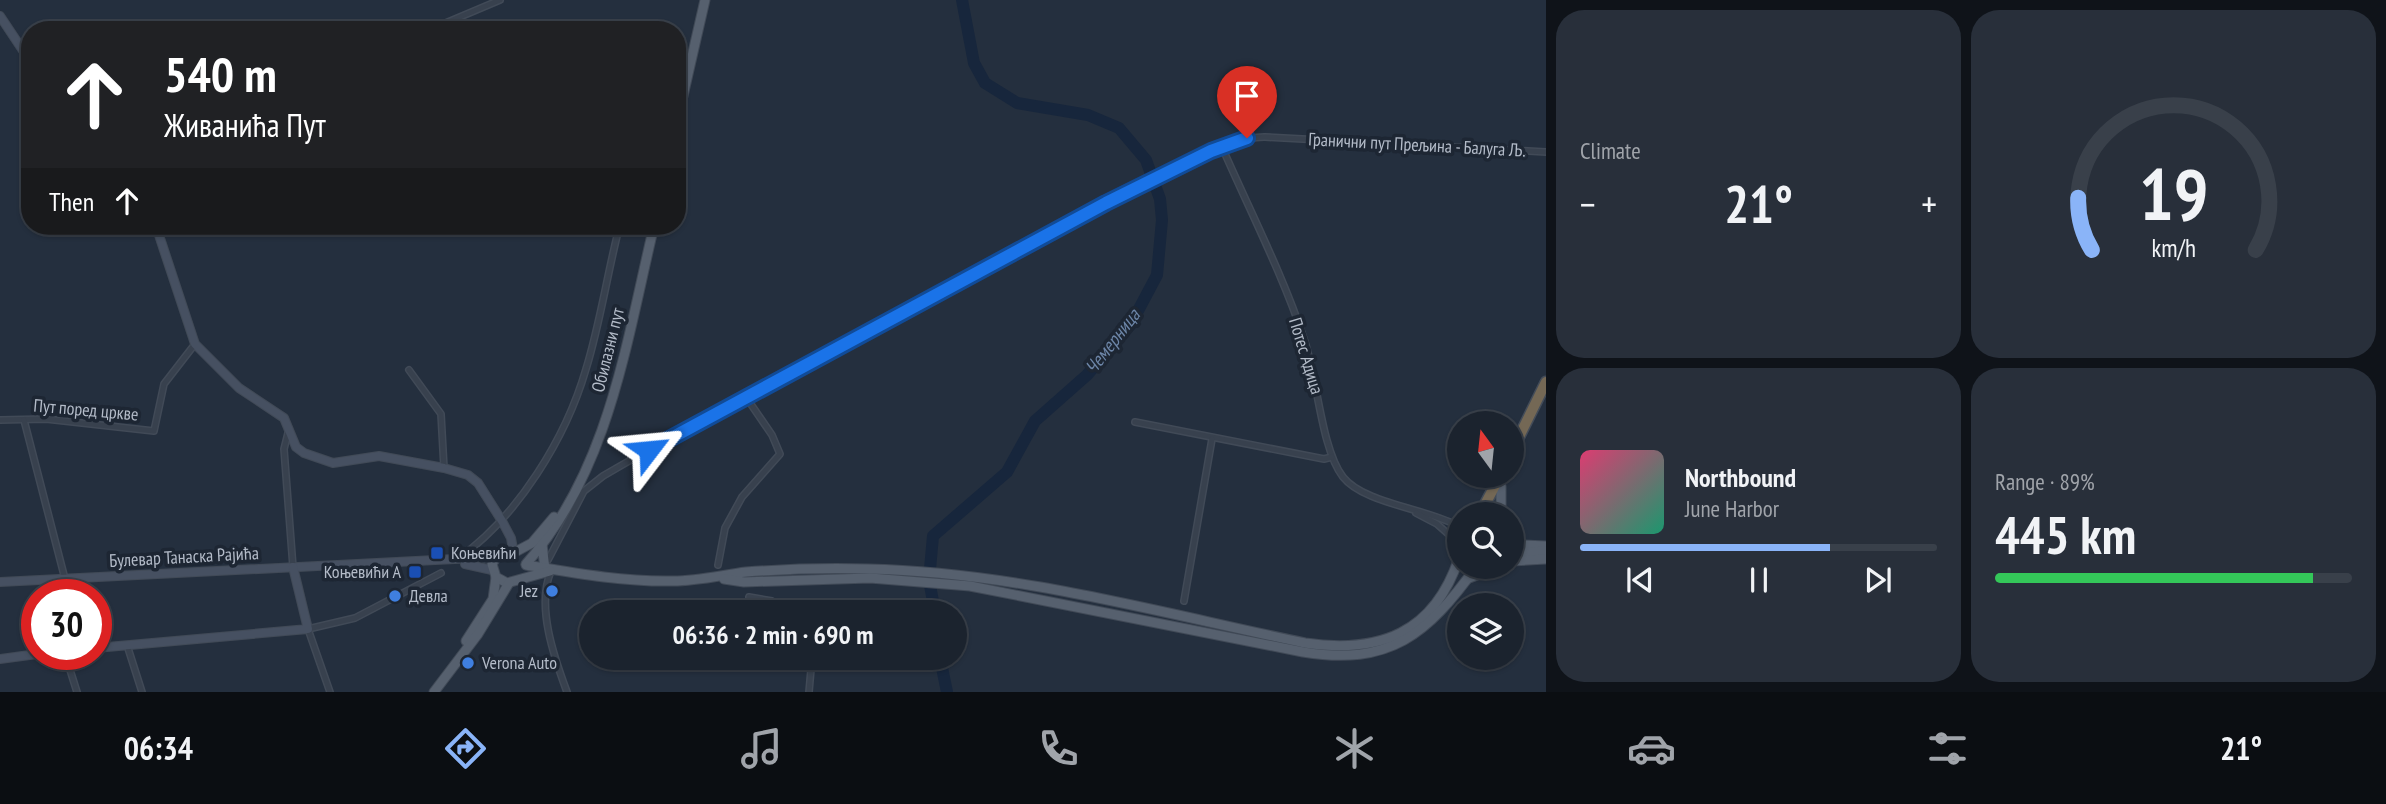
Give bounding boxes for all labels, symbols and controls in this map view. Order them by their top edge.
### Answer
text: 540 m [164,42,277,106]
icon: ahead [49,49,140,140]
pin [1217,66,1277,138]
icon: arrive [1228,77,1266,115]
text: Живанића Пут [164,104,326,146]
street label: Гранични пут Прељина - Балуга Љ. [1308,127,1526,162]
text: Climate [1580,136,1641,165]
text: 19 [2139,146,2208,240]
text: 21° [1724,170,1793,237]
text: − [1580,179,1596,228]
text: + [1921,179,1937,228]
icon: ahead [108,182,146,220]
text: Then [49,185,94,218]
text: km/h [2151,232,2196,264]
water label: Чемерница [1079,303,1146,378]
street label: Обилазни пут [586,305,629,395]
street label: Потес Адица [1284,315,1329,397]
street label: Пут поред цркве [33,393,139,426]
north arrow [1447,411,1524,488]
map controls [1447,411,1524,670]
position arrow [612,413,686,487]
text: Northbound [1685,461,1796,494]
text: Range · 89% [1995,467,2095,496]
text: June Harbor [1685,494,1779,523]
text: 445 km [1995,501,2136,568]
button: search [1447,502,1524,579]
street label: Булевар Танаска Рајића [109,541,259,572]
place label: Коњевићи [451,541,516,564]
marker: Коњевићи [429,545,445,561]
place label: Коњевићи А [324,560,401,583]
icon: previous [1621,561,1659,599]
icon: pause [1740,561,1778,599]
icon: next [1859,561,1897,599]
marker: Коњевићи А [407,564,423,580]
speed limit sign: 30 [21,579,112,670]
place label: Jez [519,579,538,602]
marker: Jez [544,583,560,599]
place label: Девла [409,584,448,607]
marker: Девла [387,588,403,604]
button: layers [1447,593,1524,670]
text: 06:36 · 2 min · 690 m [673,618,873,651]
place label: Verona Auto [481,651,557,674]
marker: Verona Auto [460,655,476,671]
icon: directions [441,724,490,773]
icon: music [737,724,786,773]
icon: phone [1034,724,1083,773]
icon: climate [1330,724,1379,773]
icon: car [1627,724,1676,773]
icon: filters [1923,724,1972,773]
text: 06:34 [124,727,193,769]
text: 21° [2220,727,2262,769]

